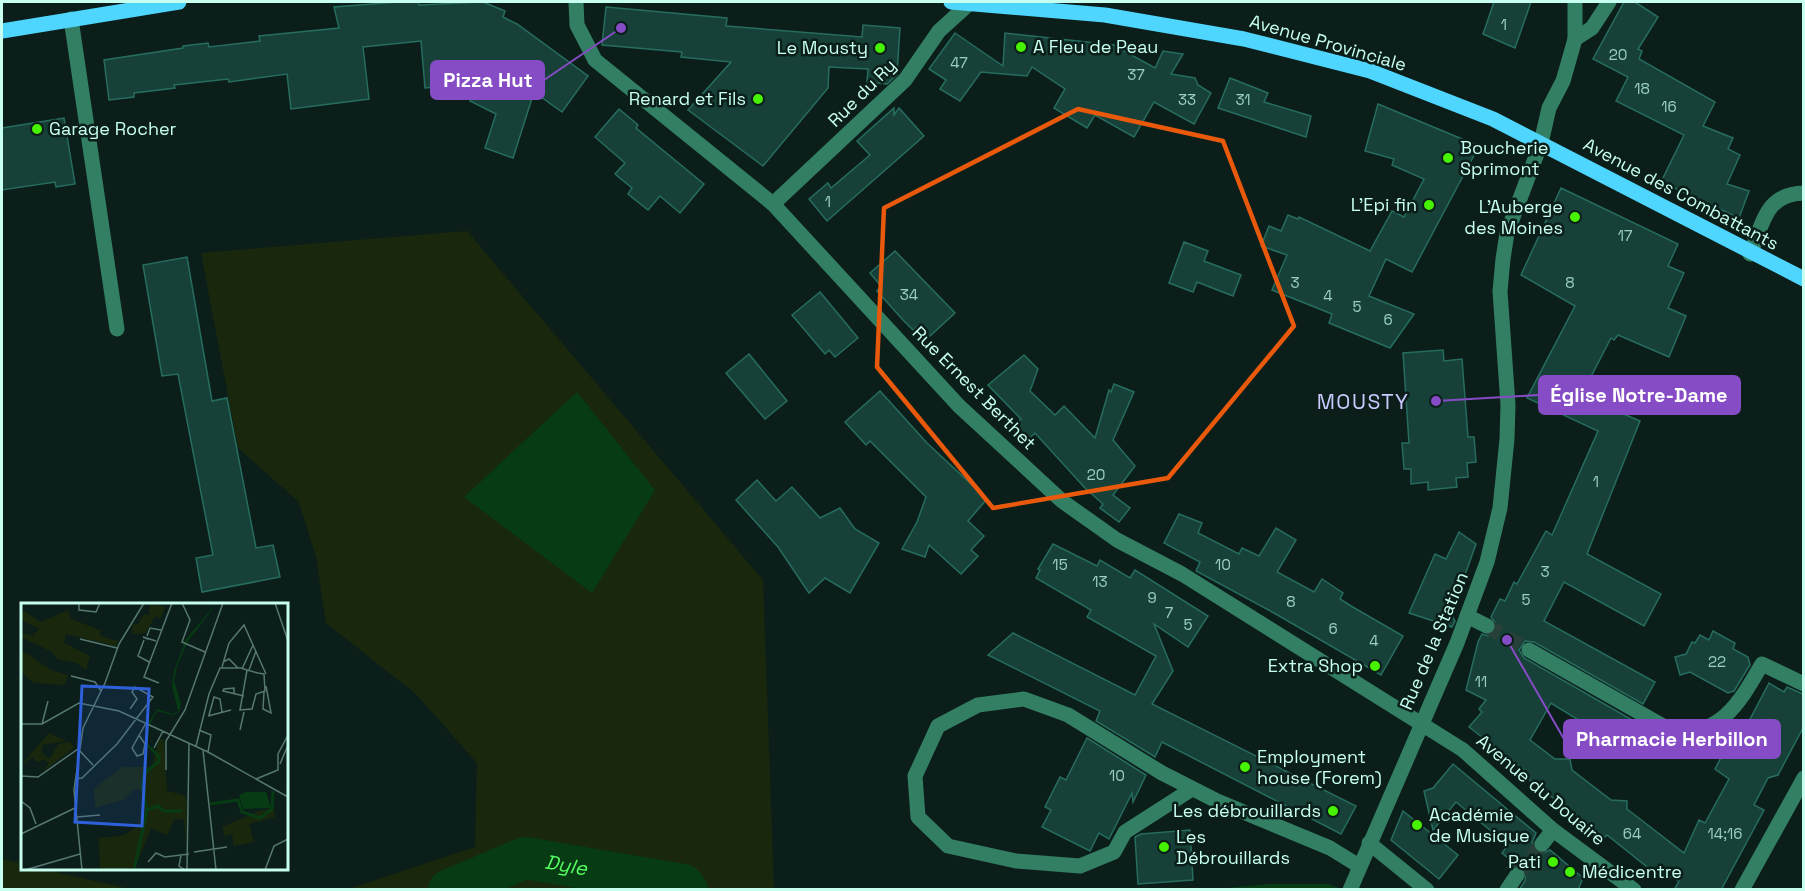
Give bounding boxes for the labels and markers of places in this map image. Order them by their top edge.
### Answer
place label: A Fleu de Peau [1033,35,1158,58]
place label: Le Mousty [777,36,868,59]
marker: A Fleu de Peau [1014,40,1028,54]
marker: Le Mousty [873,41,887,55]
callout: Pizza Hut [431,61,544,99]
place label: Renard et Fils [629,87,746,110]
marker: Renard et Fils [751,92,765,106]
place label: Garage Rocher [49,117,177,140]
marker: Garage Rocher [30,122,44,136]
place label: Boucherie Sprimont [1460,136,1548,180]
marker: Boucherie Sprimont [1441,151,1455,165]
place label: L'Epi fin [1351,193,1417,216]
place label: L'Auberge des Moines [1464,195,1563,239]
marker: L'Epi fin [1422,198,1436,212]
marker: L'Auberge des Moines [1568,210,1582,224]
callout: Église Notre-Dame [1539,376,1740,414]
place label: Extra Shop [1268,654,1363,677]
marker: Extra Shop [1368,659,1382,673]
callout: Pharmacie Herbillon [1564,720,1780,758]
place label: Employment house (Forem) [1257,745,1382,789]
marker: Employment house (Forem) [1238,760,1252,774]
place label: Les débrouillards [1173,799,1321,822]
place label: Académie de Musique [1429,803,1530,847]
marker: Les débrouillards [1326,804,1340,818]
marker: Académie de Musique [1410,818,1424,832]
place label: Les Débrouillards [1176,825,1290,869]
marker: Les Débrouillards [1157,840,1171,854]
place label: Pati [1508,850,1541,873]
marker: Pati [1546,855,1560,869]
place label: Médicentre [1582,860,1682,883]
marker: Médicentre [1563,865,1577,879]

